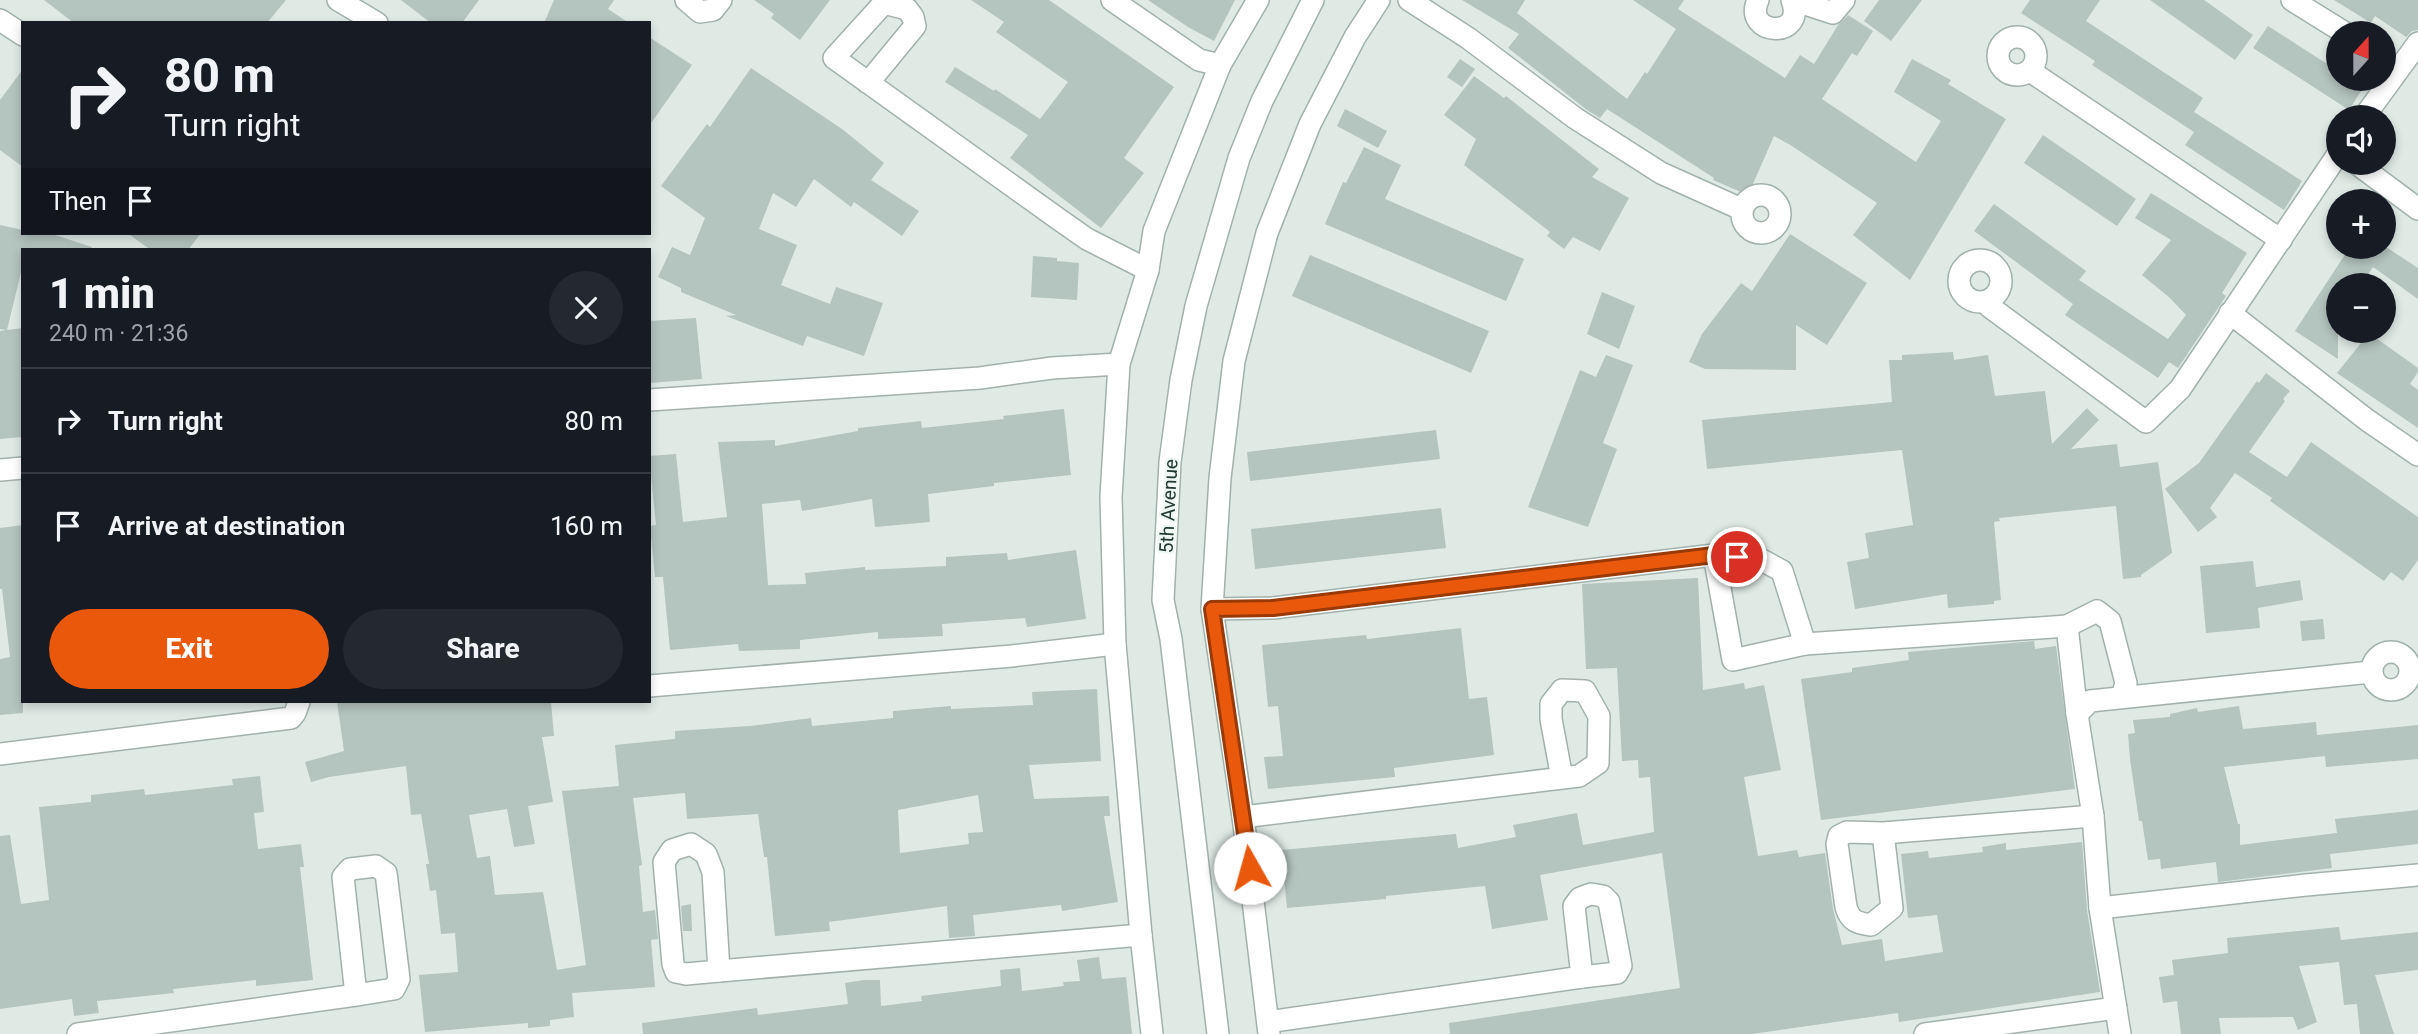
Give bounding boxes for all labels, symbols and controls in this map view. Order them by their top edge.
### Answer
north arrow [2326,21,2396,91]
map controls [2326,21,2396,343]
text: 80 m [164,47,275,104]
icon: right [49,49,140,140]
button: sound [2326,105,2396,175]
text: Turn right [164,106,300,144]
icon: arrive [121,182,159,220]
text: Then [49,186,107,216]
button: + [2326,189,2396,259]
text: 1 min [49,269,155,318]
button: close [549,271,623,345]
button: − [2326,273,2396,343]
text: 240 m · 21:36 [49,320,188,347]
icon: right [49,402,87,440]
text: Turn right [108,406,223,436]
text: 80 m [565,406,623,436]
street label: 5th Avenue [1155,458,1182,554]
icon: arrive [49,507,87,545]
text: Arrive at destination [108,511,345,541]
text: 160 m [550,511,623,541]
pin [1707,527,1767,587]
icon: arrive [1718,538,1756,576]
button: Exit [49,609,329,689]
button: Share [343,609,623,689]
position arrow [1213,831,1287,905]

